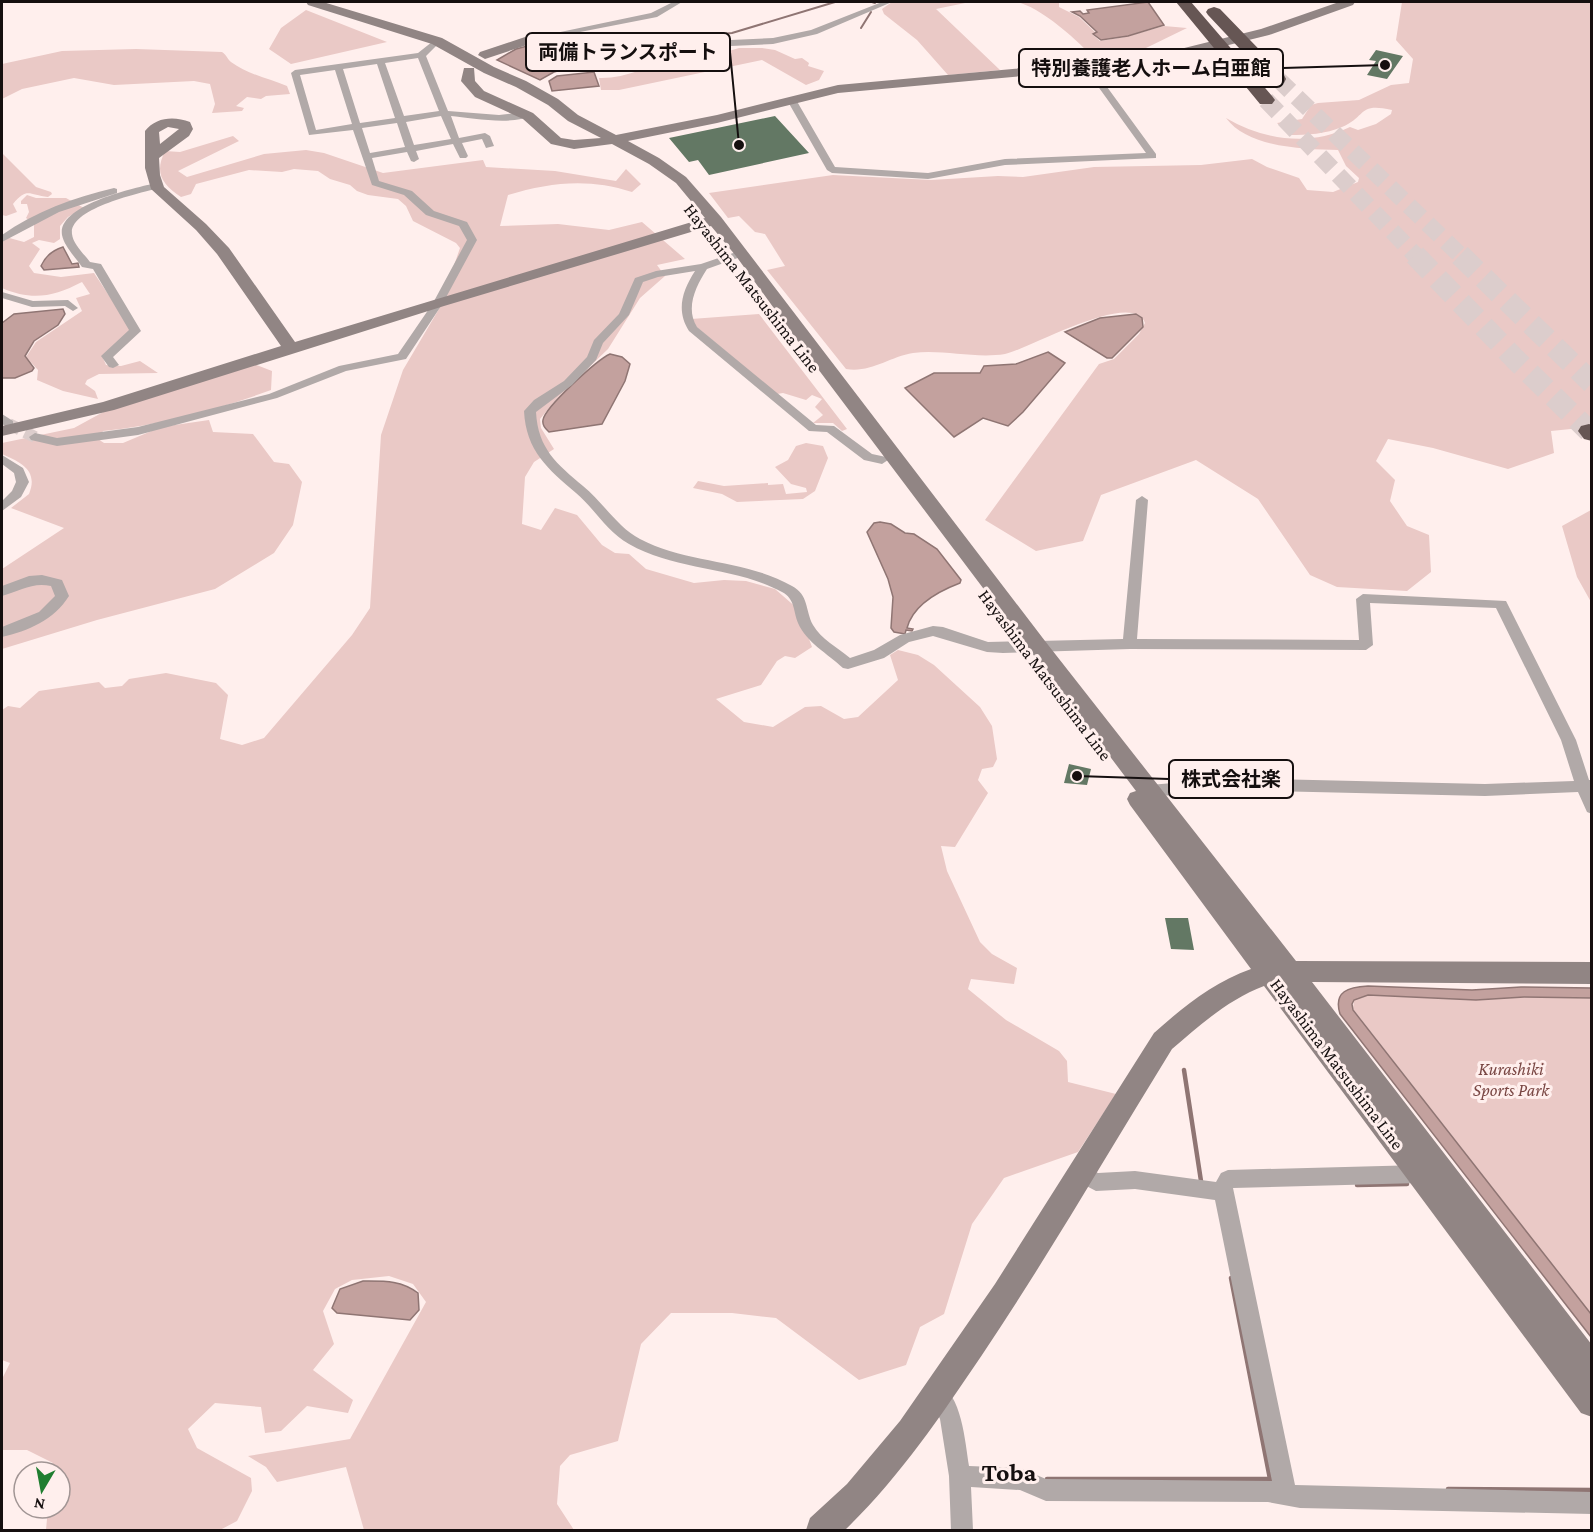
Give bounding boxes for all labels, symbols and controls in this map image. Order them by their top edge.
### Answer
callout: 両備トランスポート [526,33,730,71]
text: 両備トランスポート [538,41,718,63]
callout: 特別養護老人ホーム白亜館 [1019,49,1283,87]
text: 特別養護老人ホーム白亜館 [1031,57,1271,79]
street label: Hayashima Matsushima Line [680,200,824,376]
street label: Hayashima Matsushima Line [974,586,1116,764]
callout: 株式会社楽 [1169,760,1293,798]
text: 株式会社楽 [1181,768,1281,790]
street label: Hayashima Matsushima Line [1266,975,1408,1153]
park label: Kurashiki Sports Park [1473,1059,1550,1100]
district label: Toba [982,1458,1037,1487]
north arrow [12,1460,72,1520]
text: N [33,1495,46,1514]

